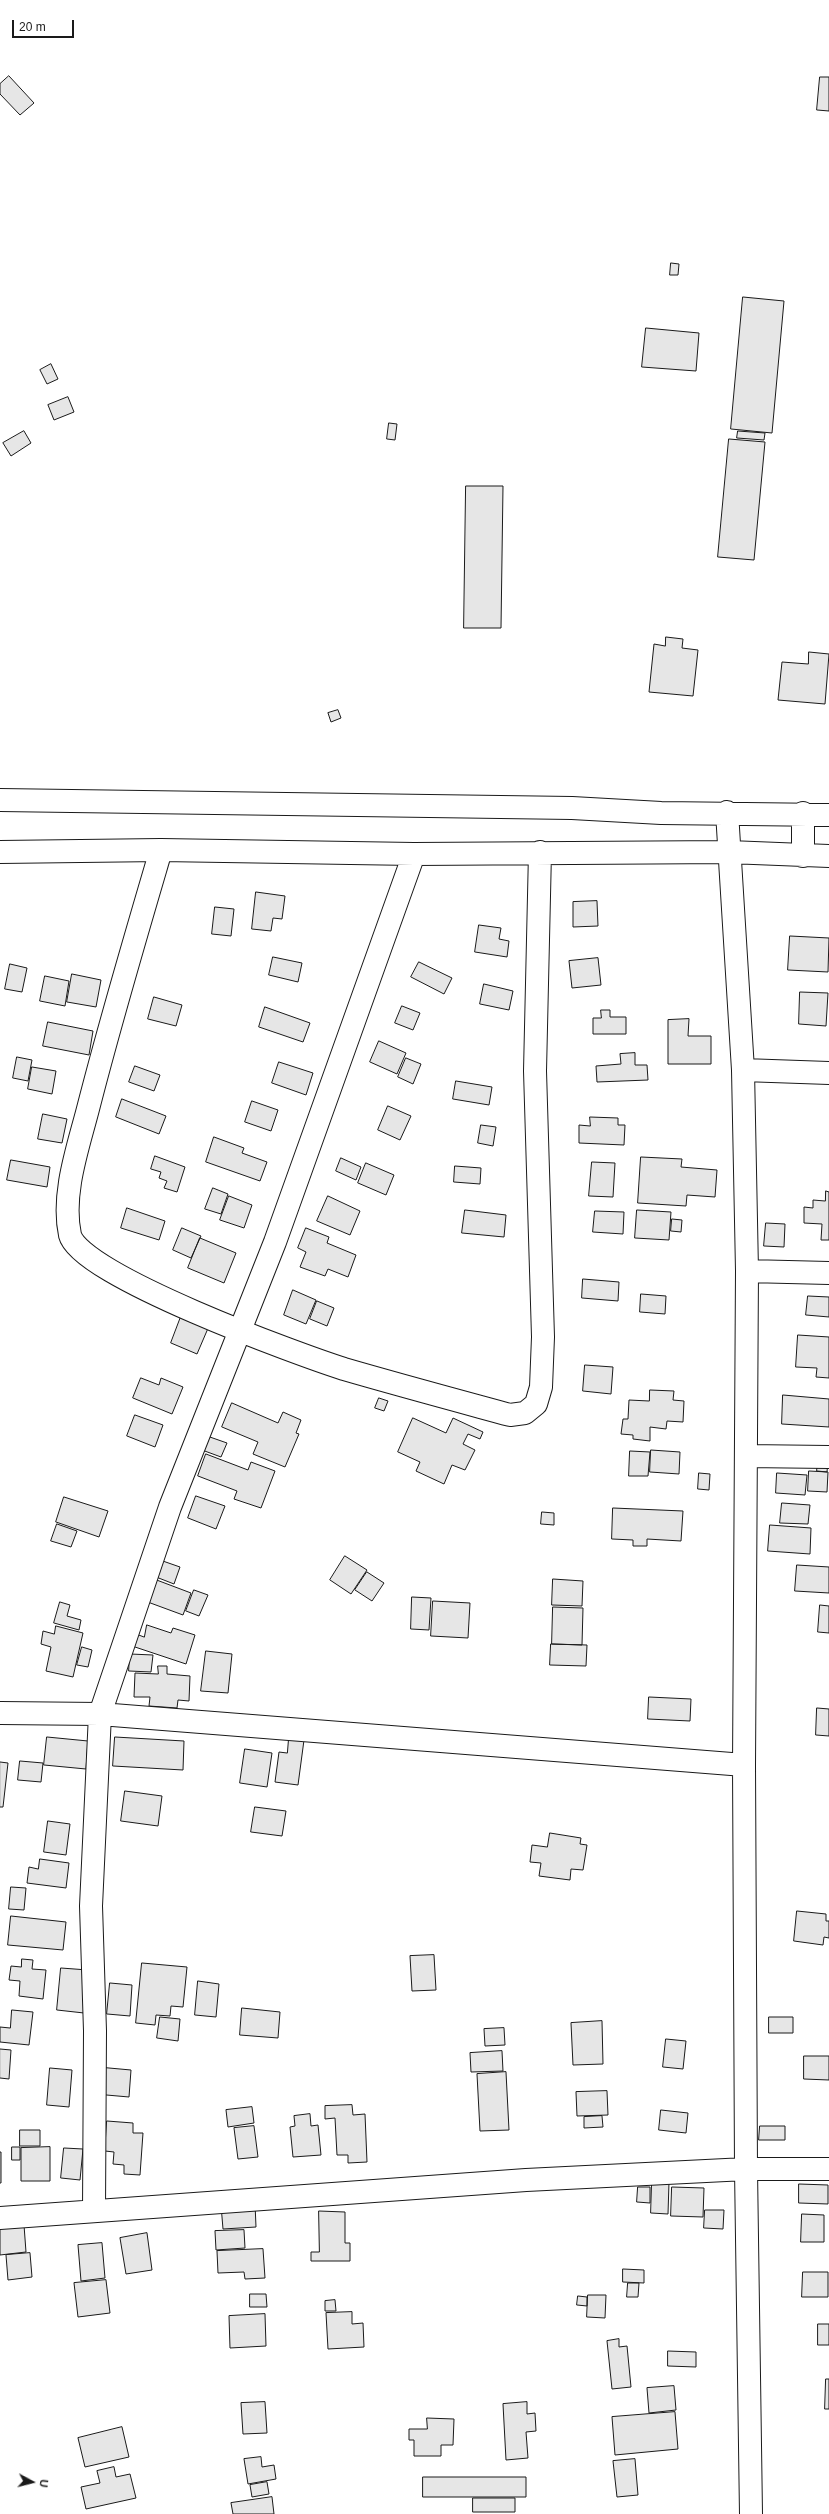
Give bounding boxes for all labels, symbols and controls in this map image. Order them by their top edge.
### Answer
scale bar [14,12,76,38]
text: 20 m [19,20,46,34]
north arrow [12,2462,52,2502]
text: U [37,2479,50,2488]

